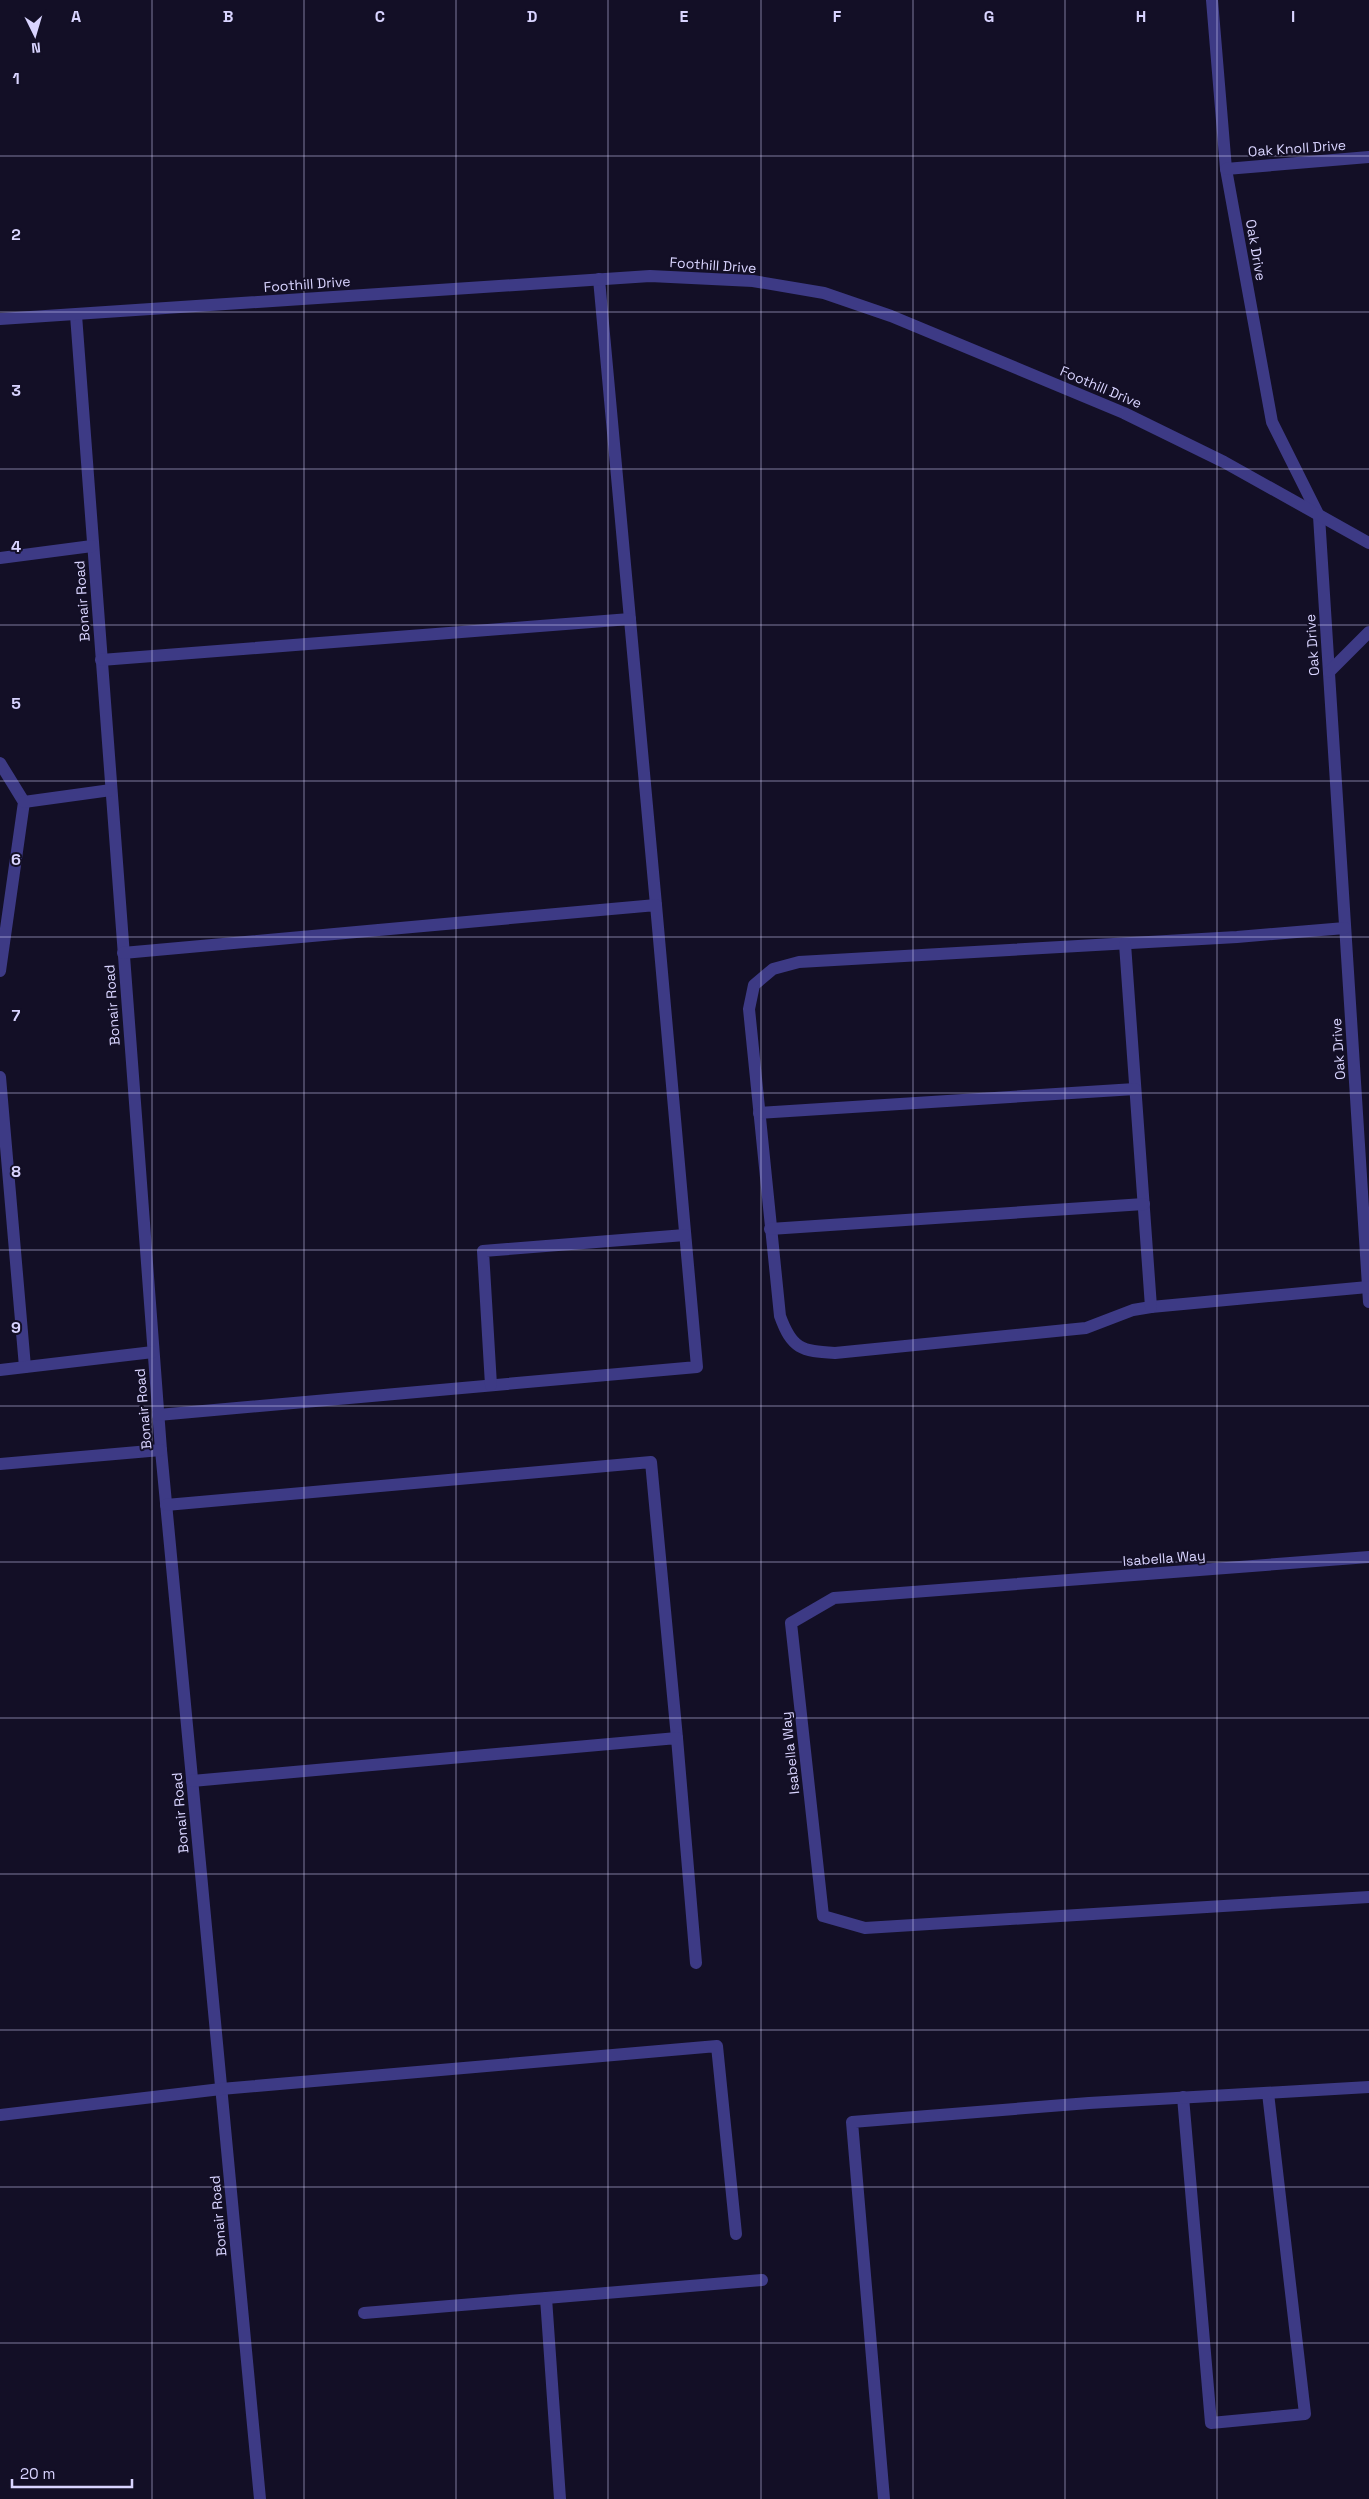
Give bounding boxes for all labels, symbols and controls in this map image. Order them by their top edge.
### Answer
text: A [71,6,81,27]
text: B [223,6,233,27]
text: C [375,6,385,27]
text: D [527,6,537,27]
text: E [680,6,689,27]
text: F [833,6,842,27]
text: G [984,6,994,27]
text: H [1136,6,1146,27]
text: I [1291,6,1295,27]
north arrow [10,10,60,60]
text: N [31,39,42,57]
text: 1 [12,68,20,89]
street label: Oak Knoll Drive [1247,136,1347,160]
street label: Oak Drive [1242,218,1270,282]
text: 2 [11,224,21,245]
street label: Foothill Drive [669,253,757,277]
street label: Foothill Drive [263,272,351,296]
street label: Foothill Drive [1057,362,1145,412]
text: 3 [11,380,21,401]
text: 4 [11,536,21,557]
street label: Bonair Road [70,560,94,642]
street label: Oak Drive [1301,613,1323,677]
text: 5 [11,693,21,714]
text: 6 [11,849,21,870]
street label: Bonair Road [100,964,124,1046]
text: 7 [12,1005,21,1026]
street label: Oak Drive [1327,1017,1349,1081]
text: 8 [11,1161,21,1182]
text: 9 [11,1317,21,1338]
street label: Bonair Road [130,1368,156,1450]
street label: Isabella Way [1122,1546,1206,1570]
street label: Isabella Way [777,1711,803,1795]
street label: Bonair Road [167,1772,193,1854]
street label: Bonair Road [205,2175,231,2257]
scale bar [12,2456,132,2488]
text: 20 m [20,2464,55,2483]

